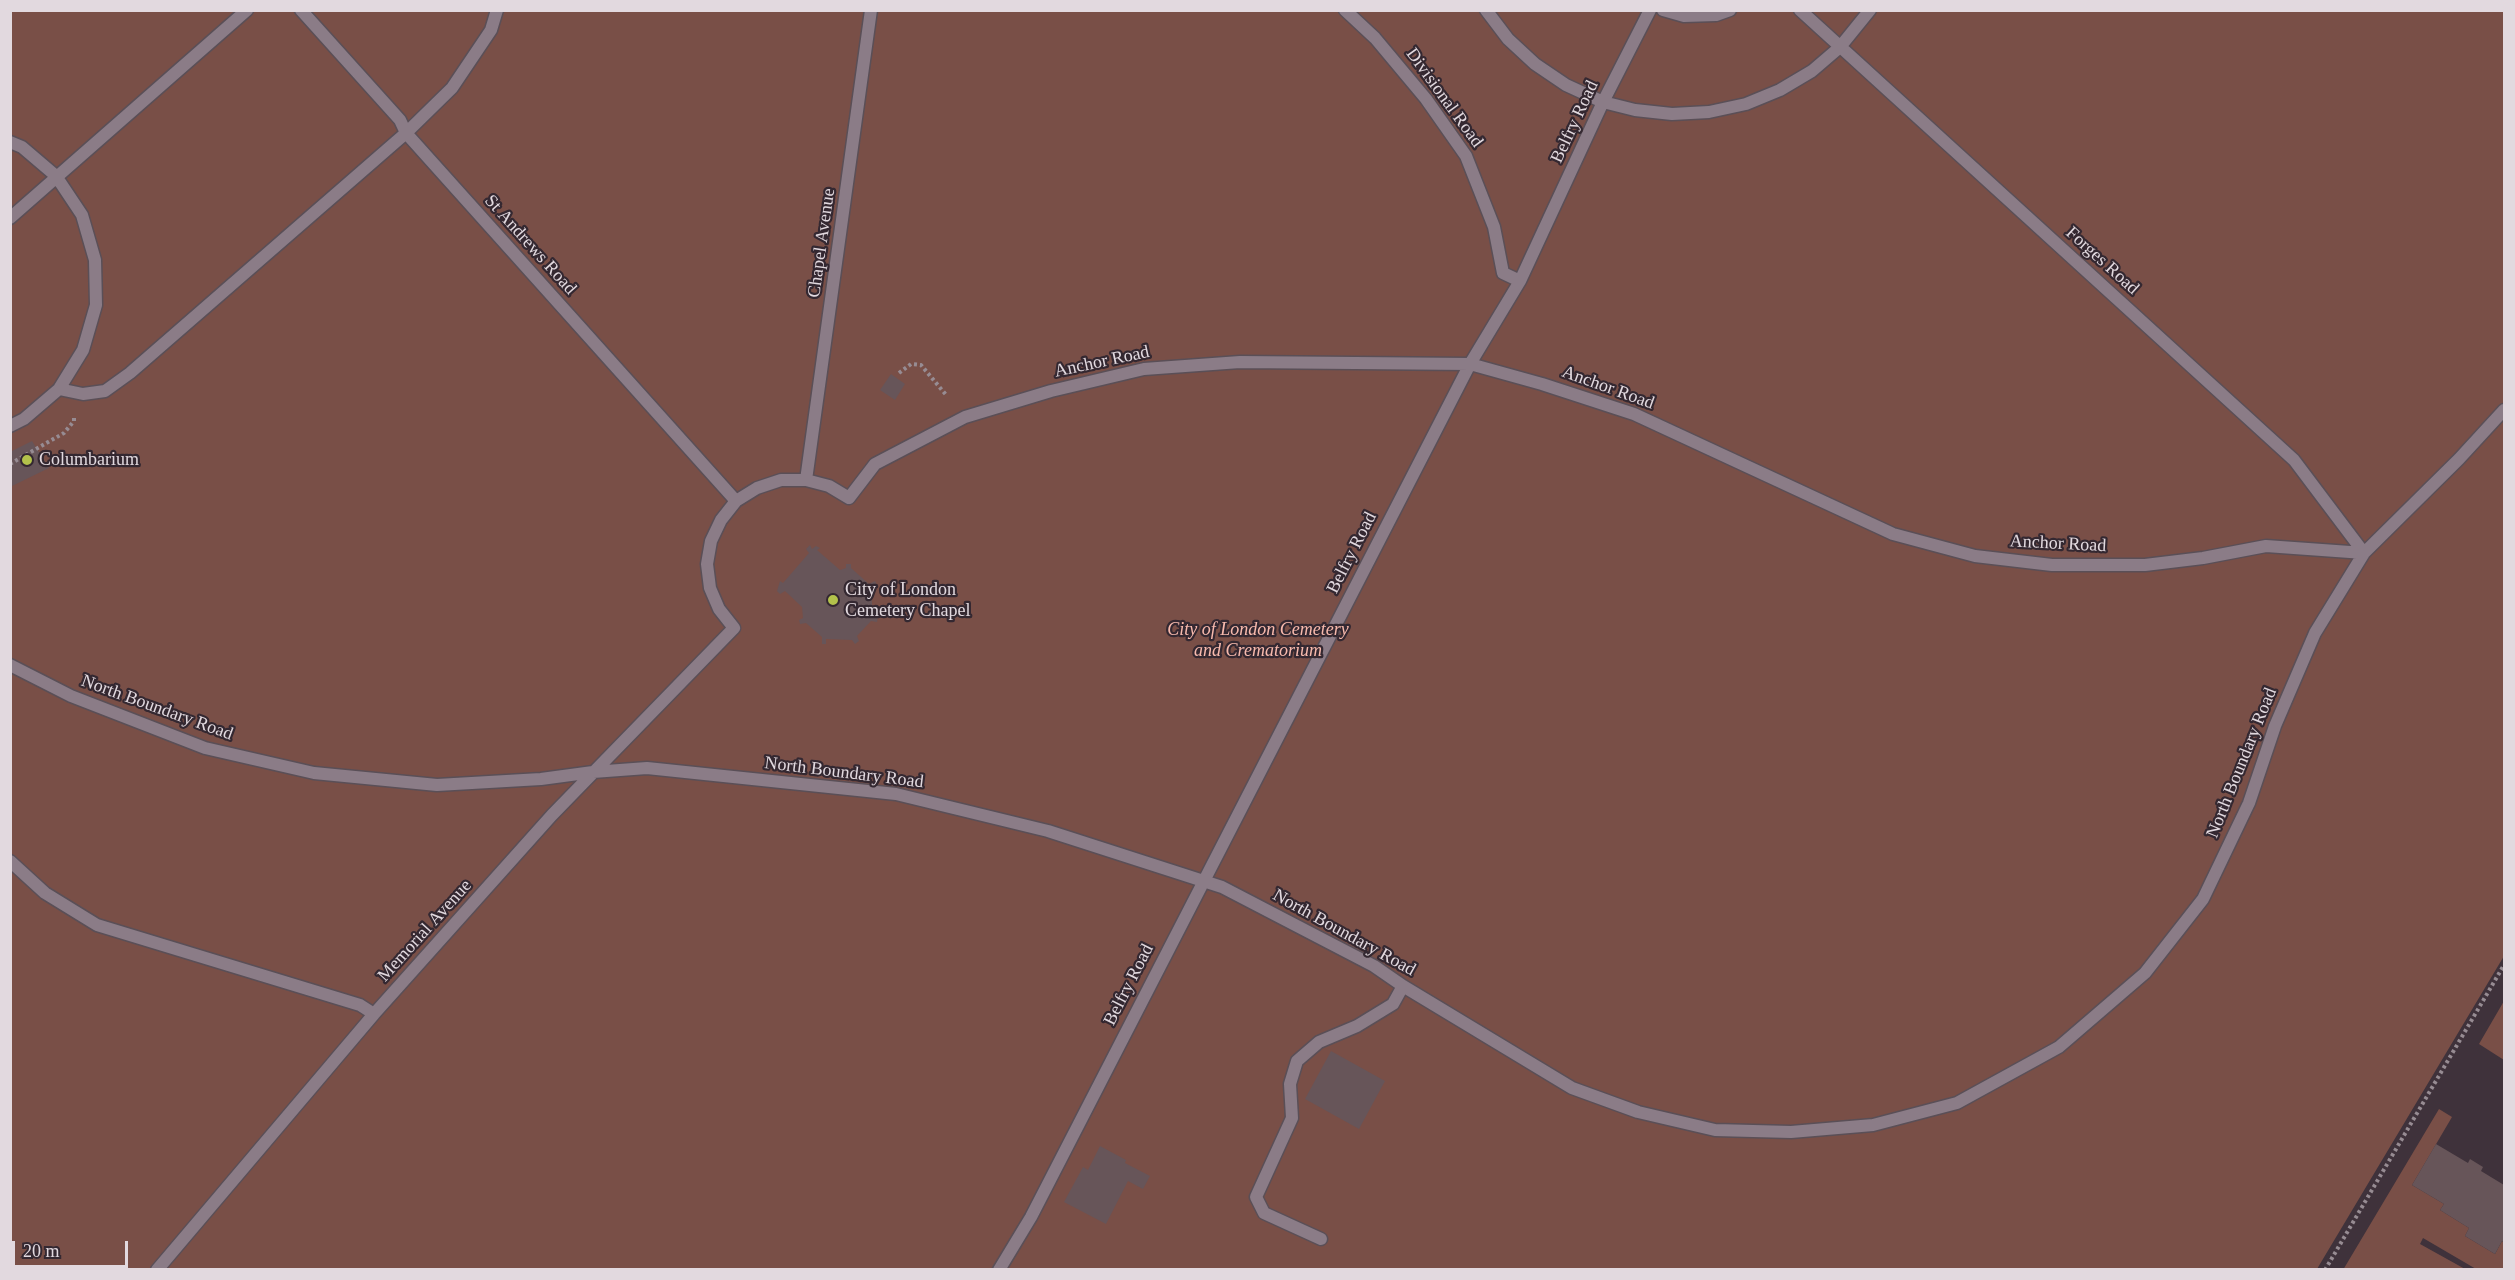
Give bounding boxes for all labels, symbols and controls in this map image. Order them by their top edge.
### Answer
street label: Divisional Road [1401,44,1487,152]
street label: Belfry Road [1547,77,1603,167]
street label: Chapel Avenue [804,187,840,299]
street label: St Andrews Road [479,191,581,299]
street label: Forges Road [2061,222,2143,300]
street label: Anchor Road [1053,341,1151,383]
street label: Anchor Road [1559,361,1657,415]
place label: Columbarium [39,449,139,471]
marker: Columbarium [20,453,34,467]
street label: Belfry Road [1322,509,1382,597]
street label: Anchor Road [2009,531,2107,557]
place label: City of London Cemetery Chapel [845,579,970,622]
marker: City of London Cemetery Chapel [826,593,840,607]
park label: City of London Cemetery and Crematorium [1167,619,1349,662]
street label: North Boundary Road [78,670,236,746]
street label: North Boundary Road [2202,685,2282,841]
street label: North Boundary Road [763,753,925,793]
street label: Memorial Avenue [373,875,477,987]
street label: North Boundary Road [1269,885,1419,981]
street label: Belfry Road [1099,941,1159,1029]
scale bar [15,1229,130,1267]
text: 20 m [23,1241,60,1261]

